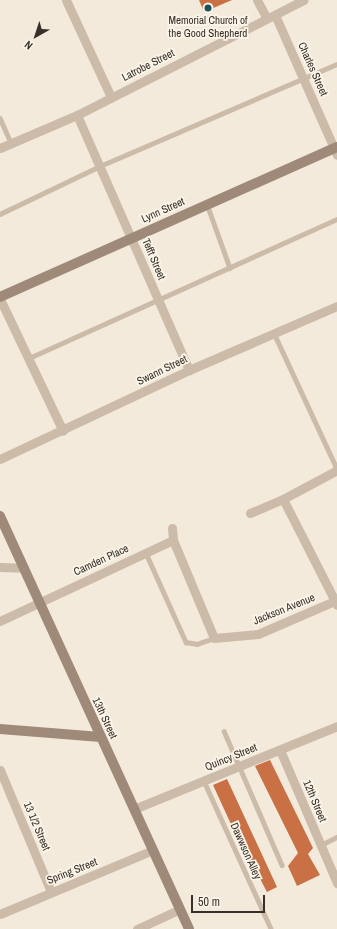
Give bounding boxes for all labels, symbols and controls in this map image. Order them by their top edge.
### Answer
marker: Memorial Church of the Good Shepherd [203,3,213,13]
place label: Memorial Church of the Good Shepherd [168,14,248,40]
north arrow [16,16,56,56]
text: N [22,38,35,53]
street label: Charles Street [295,40,331,98]
street label: Latrobe Street [120,46,176,84]
street label: Lynn Street [139,195,187,225]
street label: Tefft Street [139,236,169,282]
street label: Swann Street [135,352,189,388]
street label: Camden Place [71,542,131,578]
street label: Jackson Avenue [251,591,317,627]
street label: 13th Street [90,695,120,741]
street label: Quincy Street [203,741,259,773]
street label: 12th Street [300,778,330,824]
street label: 13 1/2 Street [21,800,53,852]
street label: Dawwson Alley [228,820,264,882]
street label: Spring Street [45,855,99,887]
scale bar [193,887,267,913]
text: 50 m [198,894,220,910]

